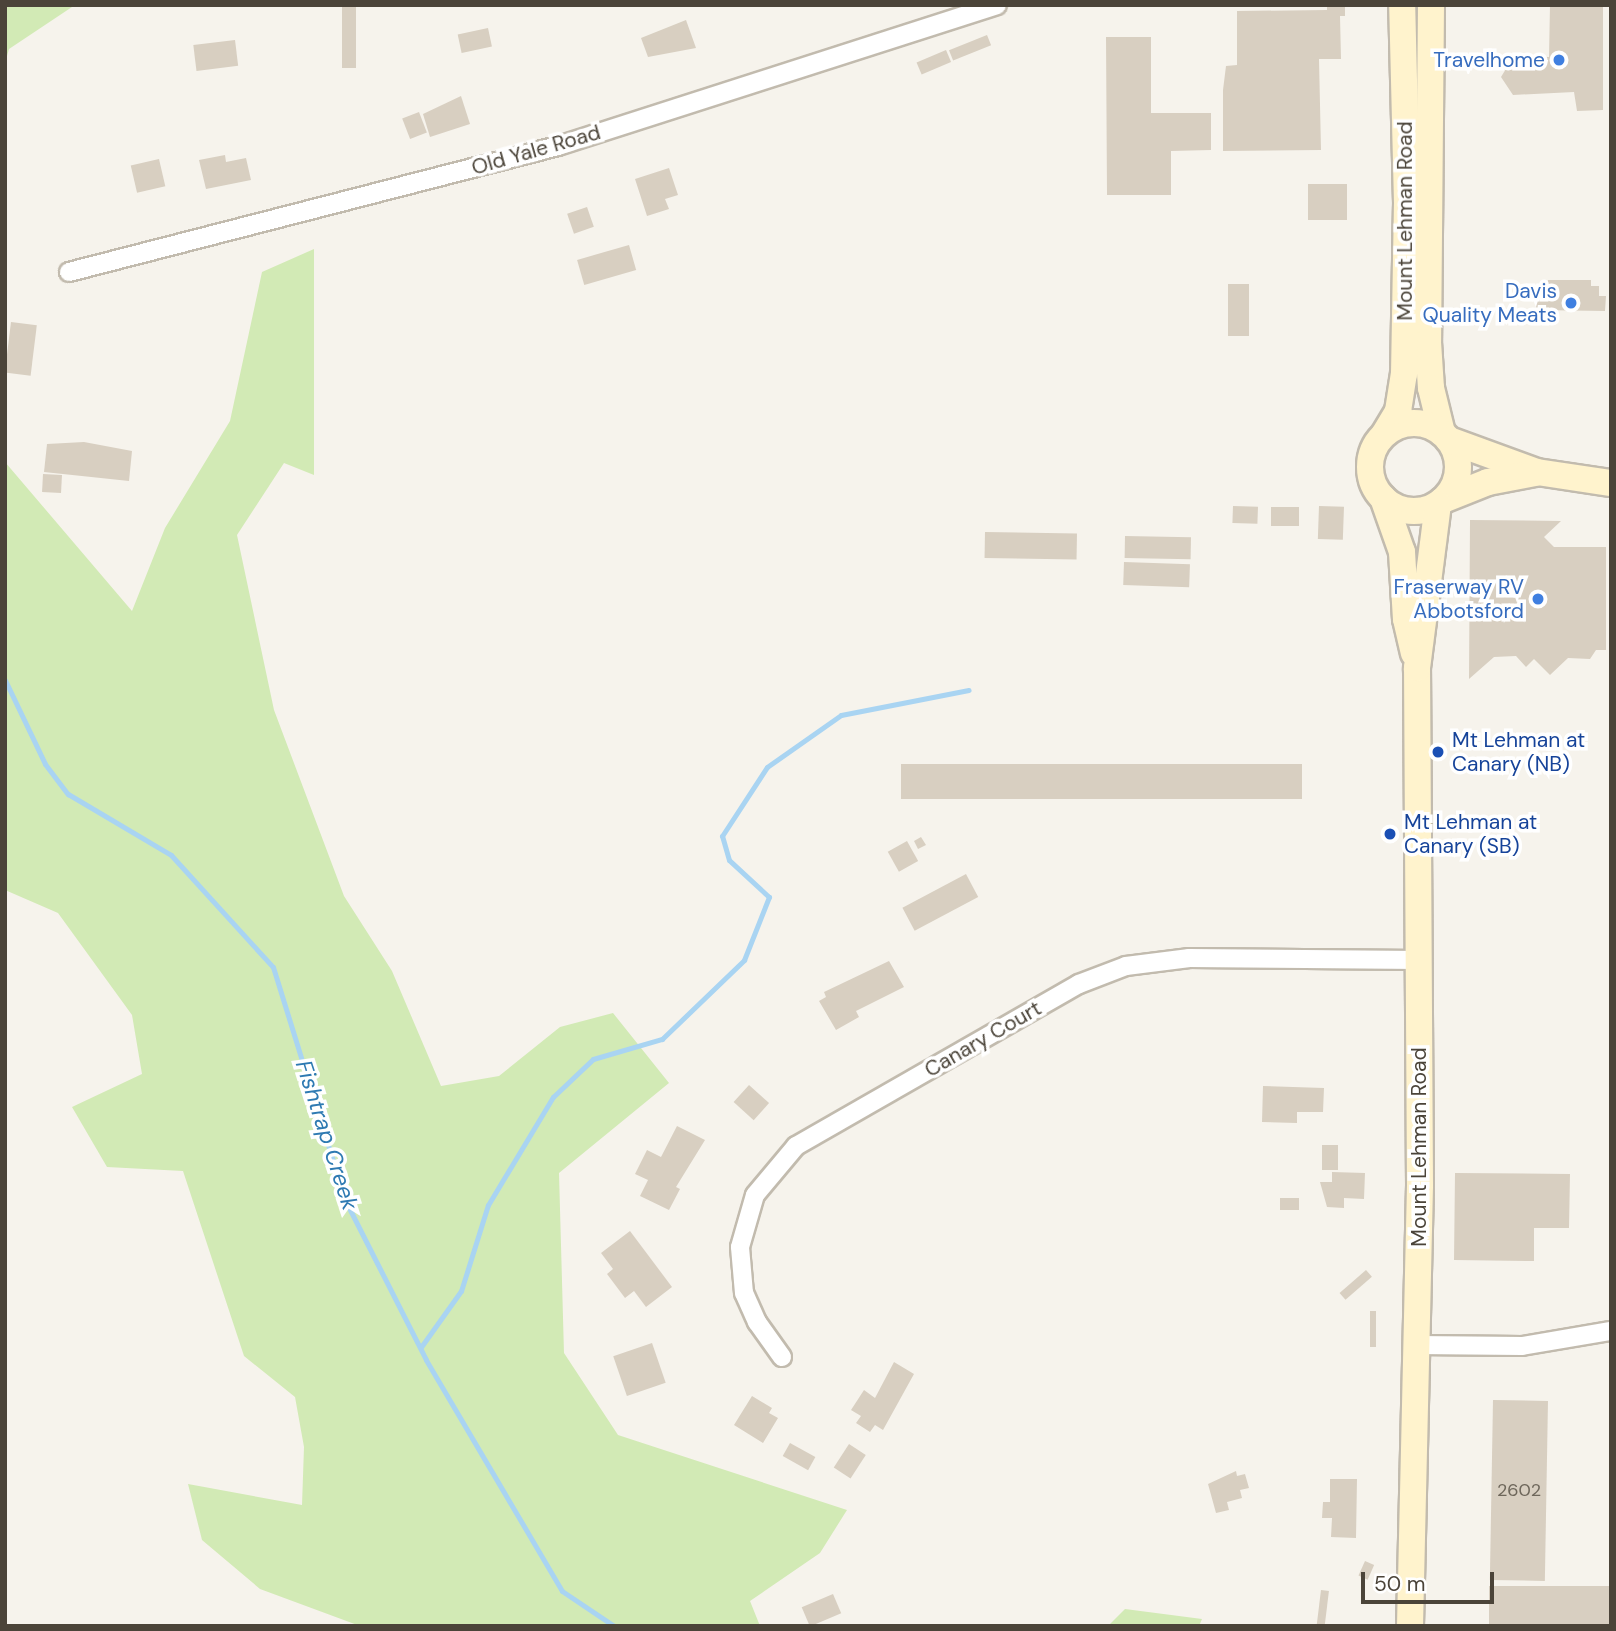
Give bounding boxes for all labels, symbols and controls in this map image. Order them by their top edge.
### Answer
place label: Travelhome [1433,47,1545,73]
marker: Travelhome [1551,52,1567,68]
street label: Old Yale Road [469,120,603,180]
street label: Mount Lehman Road [1392,121,1418,321]
place label: Davis Quality Meats [1423,278,1557,328]
marker: Davis Quality Meats [1563,295,1579,311]
place label: Fraserway RV Abbotsford [1393,574,1524,624]
marker: Fraserway RV Abbotsford [1530,591,1546,607]
place label: Mt Lehman at Canary (NB) [1452,727,1585,777]
marker: Mt Lehman at Canary (NB) [1430,744,1446,760]
place label: Mt Lehman at Canary (SB) [1404,809,1537,859]
marker: Mt Lehman at Canary (SB) [1382,826,1398,842]
street label: Canary Court [920,995,1046,1083]
street label: Mount Lehman Road [1406,1047,1432,1247]
water label: Fishtrap Creek [290,1056,364,1214]
house number: 2602 [1497,1479,1541,1501]
scale bar [1364,1558,1497,1602]
text: 50 m [1374,1570,1425,1598]

